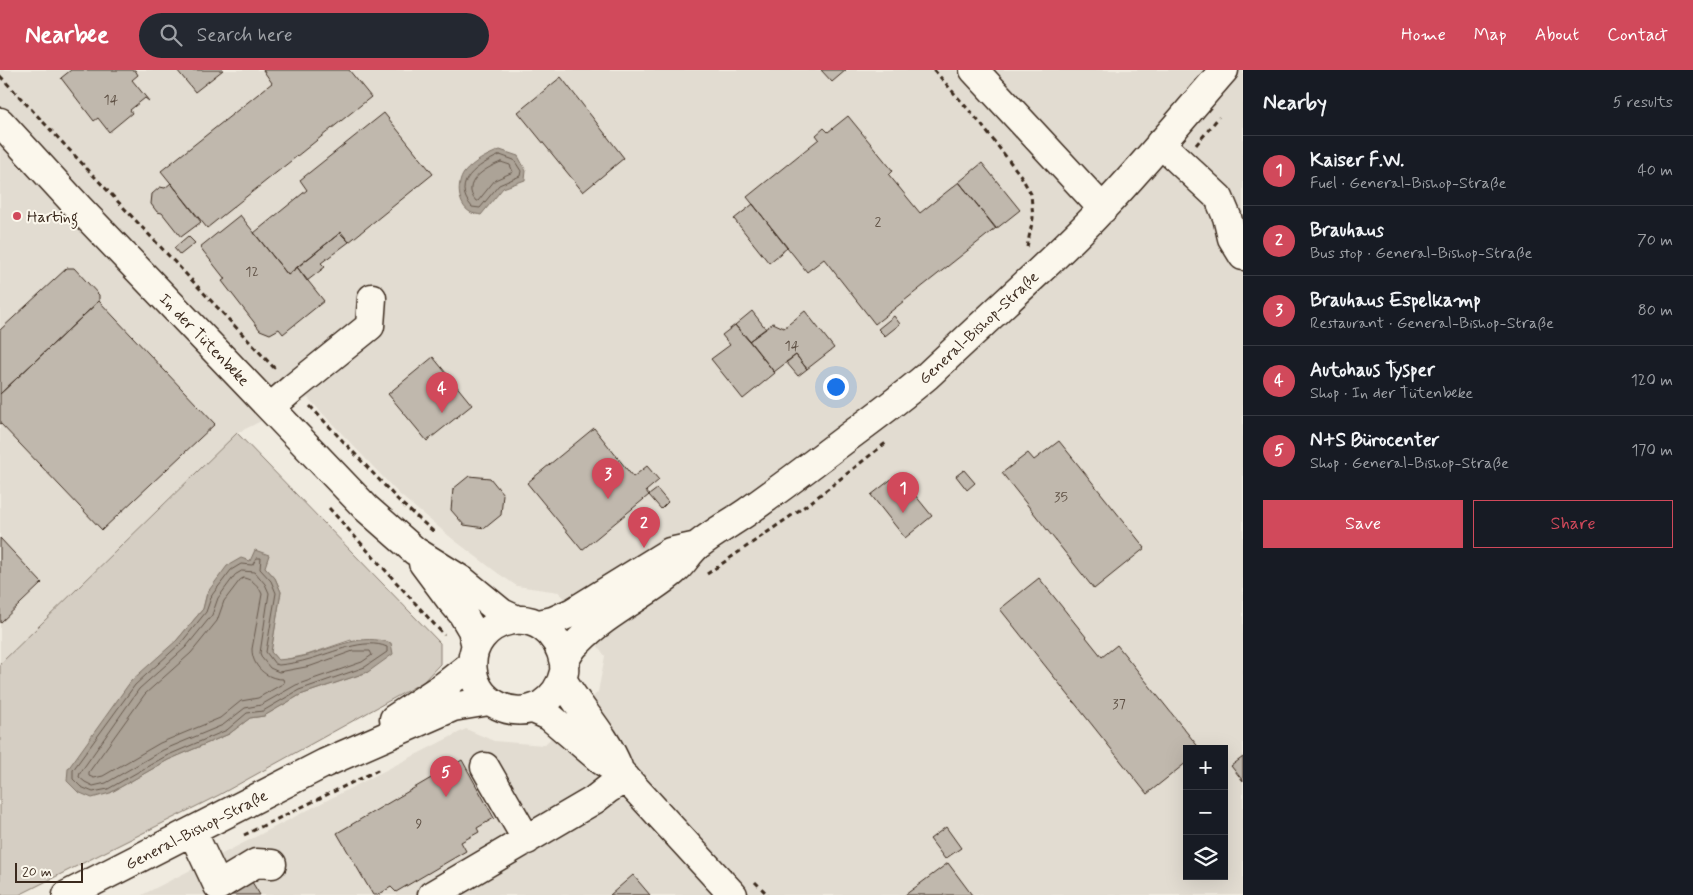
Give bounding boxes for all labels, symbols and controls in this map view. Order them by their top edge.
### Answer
search box [139,13,489,58]
text: Nearbee [25,20,109,51]
icon: search [157,21,185,49]
text: Search here [197,23,293,48]
text: Home [1401,23,1446,47]
text: Map [1474,23,1507,47]
text: About [1535,23,1579,47]
text: Contact [1607,23,1668,47]
text: Nearby [1263,89,1327,117]
house number: 14 [104,91,119,109]
text: 5 results [1613,92,1673,113]
text: Kaiser F.W. [1310,148,1404,173]
text: 1 [1275,160,1283,181]
text: 40 m [1637,160,1673,181]
text: Fuel · General-Bishop-Straße [1310,173,1506,194]
place label: Harting [27,207,78,229]
marker: Harting [11,210,23,222]
house number: 2 [875,213,882,231]
text: Brauhaus [1310,218,1384,243]
text: 2 [1275,230,1283,251]
text: 70 m [1637,230,1673,251]
text: Bus stop · General-Bishop-Straße [1310,243,1532,264]
house number: 12 [245,263,259,281]
street label: General-Bishop-Straße [914,267,1044,389]
text: Brauhaus Espelkamp [1310,288,1481,313]
street label: In der Tütenbeke [154,289,254,391]
text: 3 [1275,300,1283,321]
text: 80 m [1638,300,1673,321]
text: Restaurant · General-Bishop-Straße [1310,313,1554,334]
house number: 14 [785,337,800,355]
text: Autohaus Tysper [1310,358,1435,383]
text: 4 [1274,370,1284,391]
text: 120 m [1631,370,1673,391]
pin: 4 [426,372,458,413]
your location [823,374,849,400]
text: Shop · In der Tütenbeke [1310,383,1473,404]
text: N+S Bürocenter [1310,428,1440,453]
text: 5 [1274,440,1284,461]
text: 170 m [1631,440,1673,461]
text: Shop · General-Bishop-Straße [1310,453,1509,474]
pin: 3 [592,458,624,499]
pin: 1 [887,472,919,513]
house number: 35 [1054,488,1068,506]
button: Save [1263,500,1463,548]
button: Share [1473,500,1673,548]
pin: 2 [628,507,660,548]
house number: 37 [1112,695,1126,713]
map controls [1183,745,1228,880]
button: + [1183,745,1228,790]
pin: 5 [430,756,462,797]
street label: General-Bishop-Straße [122,785,272,875]
button: − [1183,790,1228,835]
house number: 9 [416,815,423,833]
button: layers [1183,835,1228,880]
scale bar [15,860,82,883]
text: 20 m [22,863,52,881]

